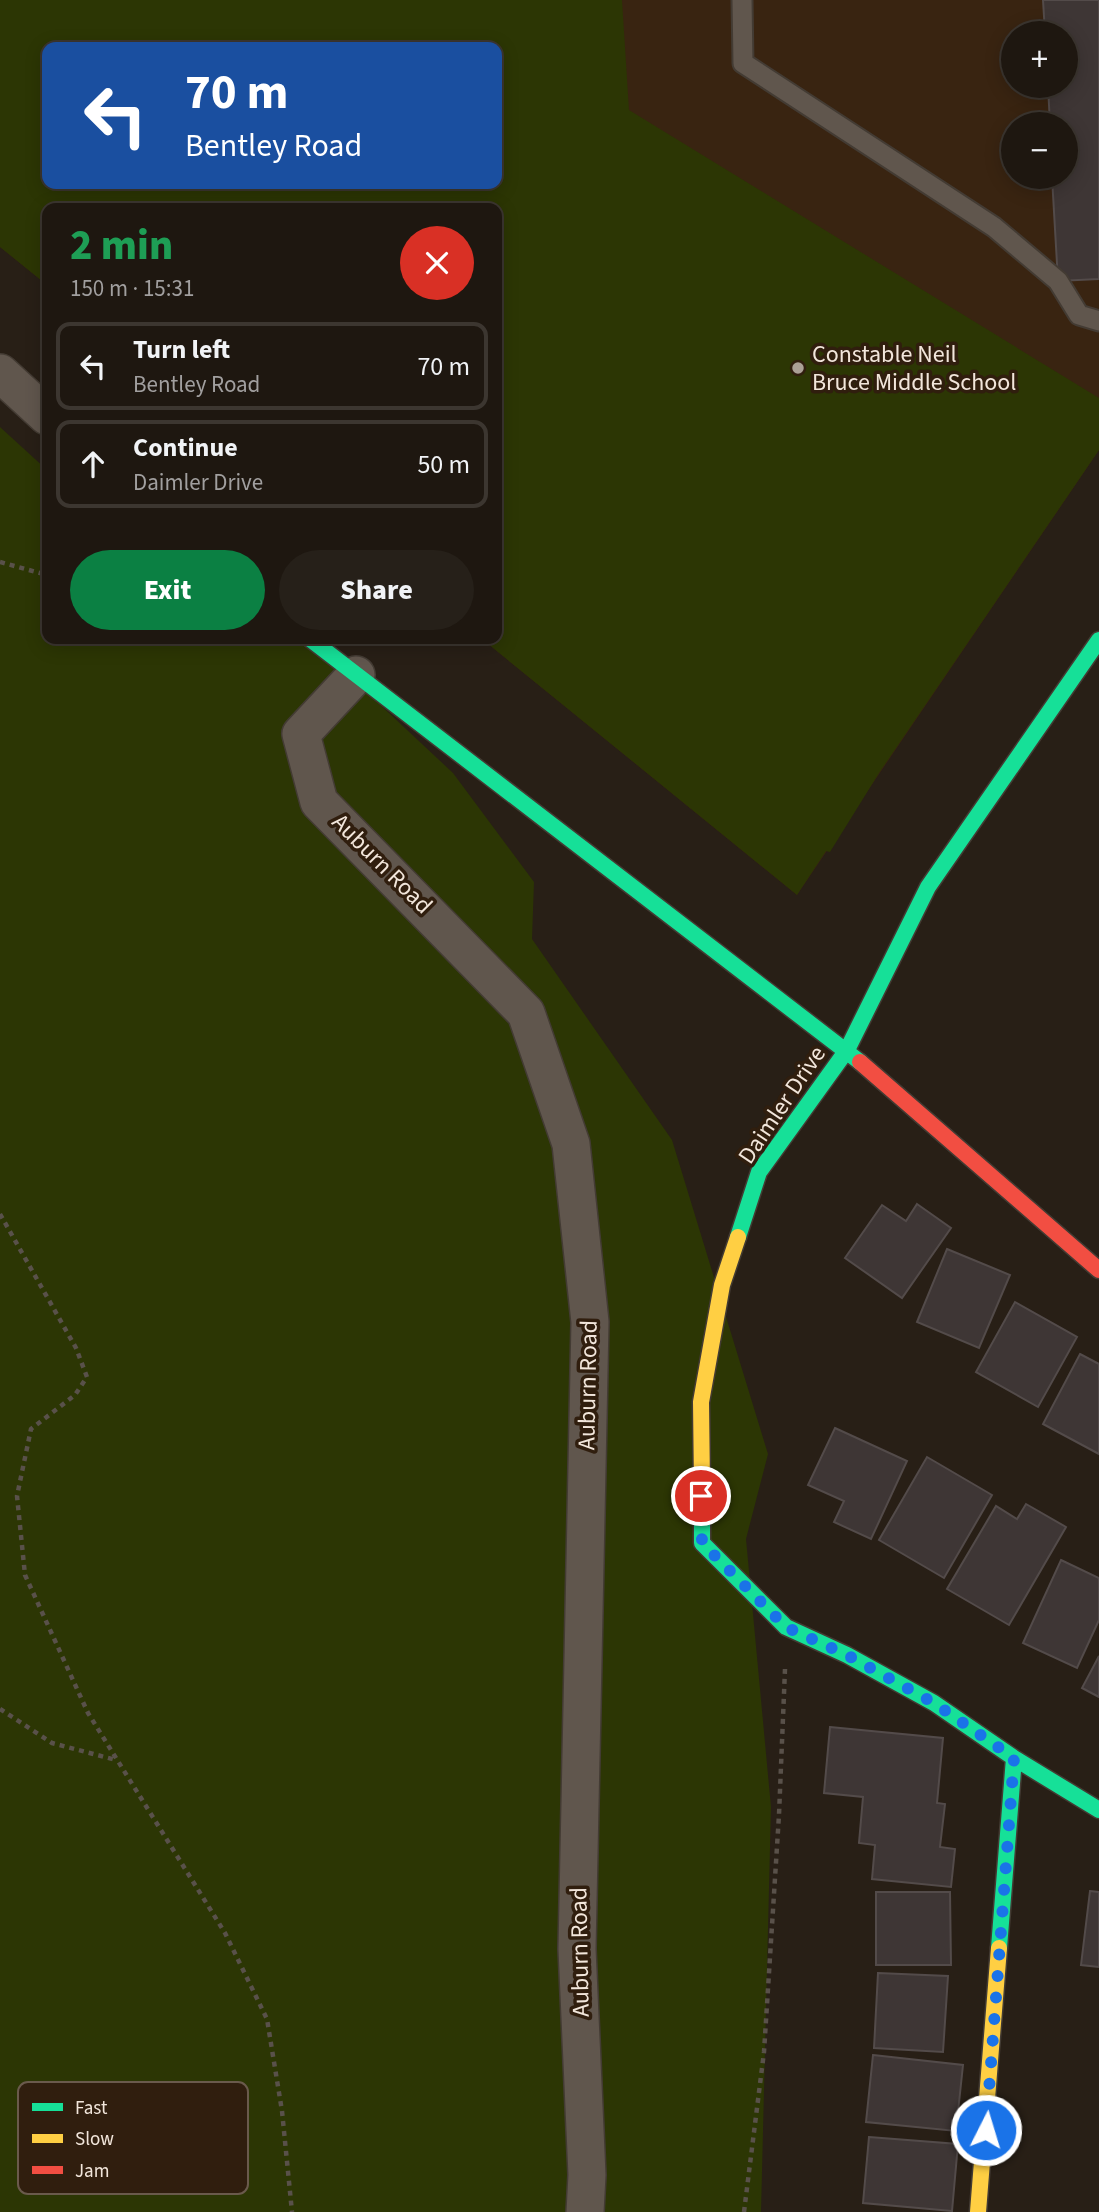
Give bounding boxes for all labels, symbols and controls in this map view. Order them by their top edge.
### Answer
map controls [1001,21,1078,189]
button: + [1001,21,1078,98]
text: 70 m [185,58,289,128]
icon: left [70,70,161,161]
button: − [1001,112,1078,189]
text: Bentley Road [185,123,362,169]
text: 2 min [70,216,173,276]
button: close [400,226,474,300]
text: 150 m · 15:31 [70,272,194,305]
text: Turn left [133,331,230,368]
place label: Constable Neil Bruce Middle School [812,337,1016,400]
icon: left [74,347,112,385]
text: 70 m [417,348,470,385]
marker: Constable Neil Bruce Middle School [790,360,806,376]
text: Bentley Road [133,368,260,401]
text: Continue [133,429,238,466]
icon: ahead [74,445,112,483]
text: 50 m [417,446,470,483]
text: Daimler Drive [133,466,263,499]
button: Exit [70,550,265,630]
button: Share [279,550,474,630]
street label: Auburn Road [324,806,440,922]
street label: Daimler Drive [730,1039,834,1171]
street label: Auburn Road [569,1320,607,1450]
pin [671,1466,731,1526]
icon: arrive [682,1477,720,1515]
street label: Auburn Road [561,1887,599,2017]
legend [18,2082,248,2194]
position arrow [949,2093,1023,2167]
text: Fast [75,2095,108,2122]
text: Slow [75,2126,114,2153]
text: Jam [75,2158,109,2185]

